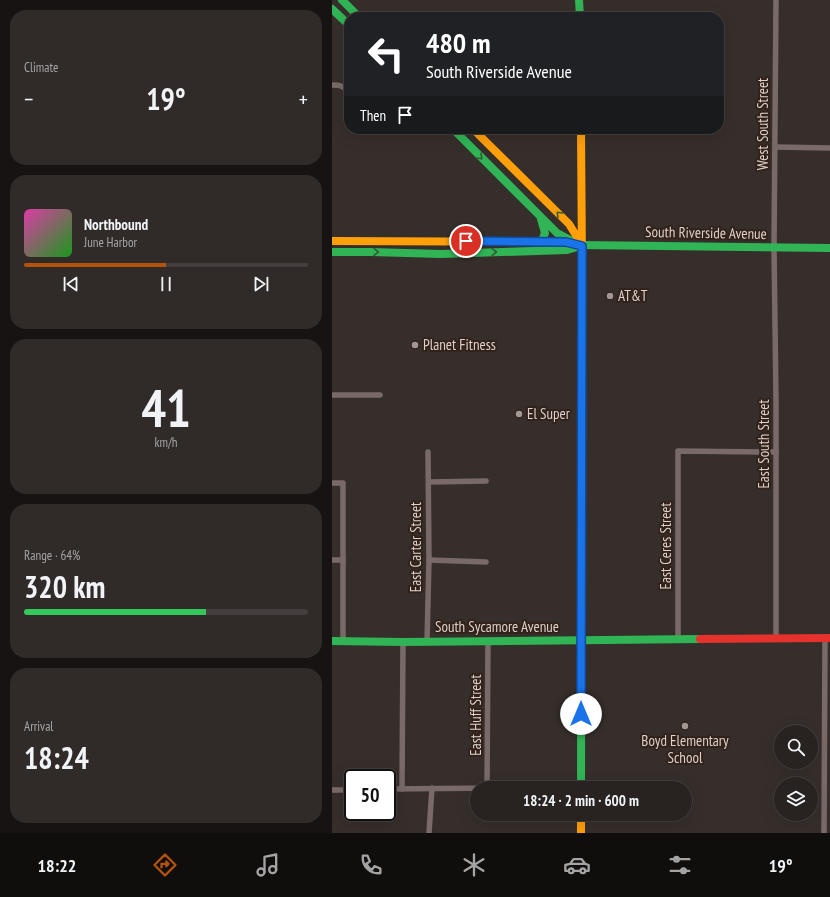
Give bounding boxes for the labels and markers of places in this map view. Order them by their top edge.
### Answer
pin [449,224,483,258]
place label: AT&T [618,286,648,305]
marker: AT&T [605,291,615,301]
place label: Planet Fitness [423,335,496,354]
marker: Planet Fitness [410,340,420,350]
place label: El Super [527,404,571,423]
marker: El Super [514,409,524,419]
marker: Boyd Elementary School [680,721,690,731]
place label: Boyd Elementary School [641,731,729,767]

